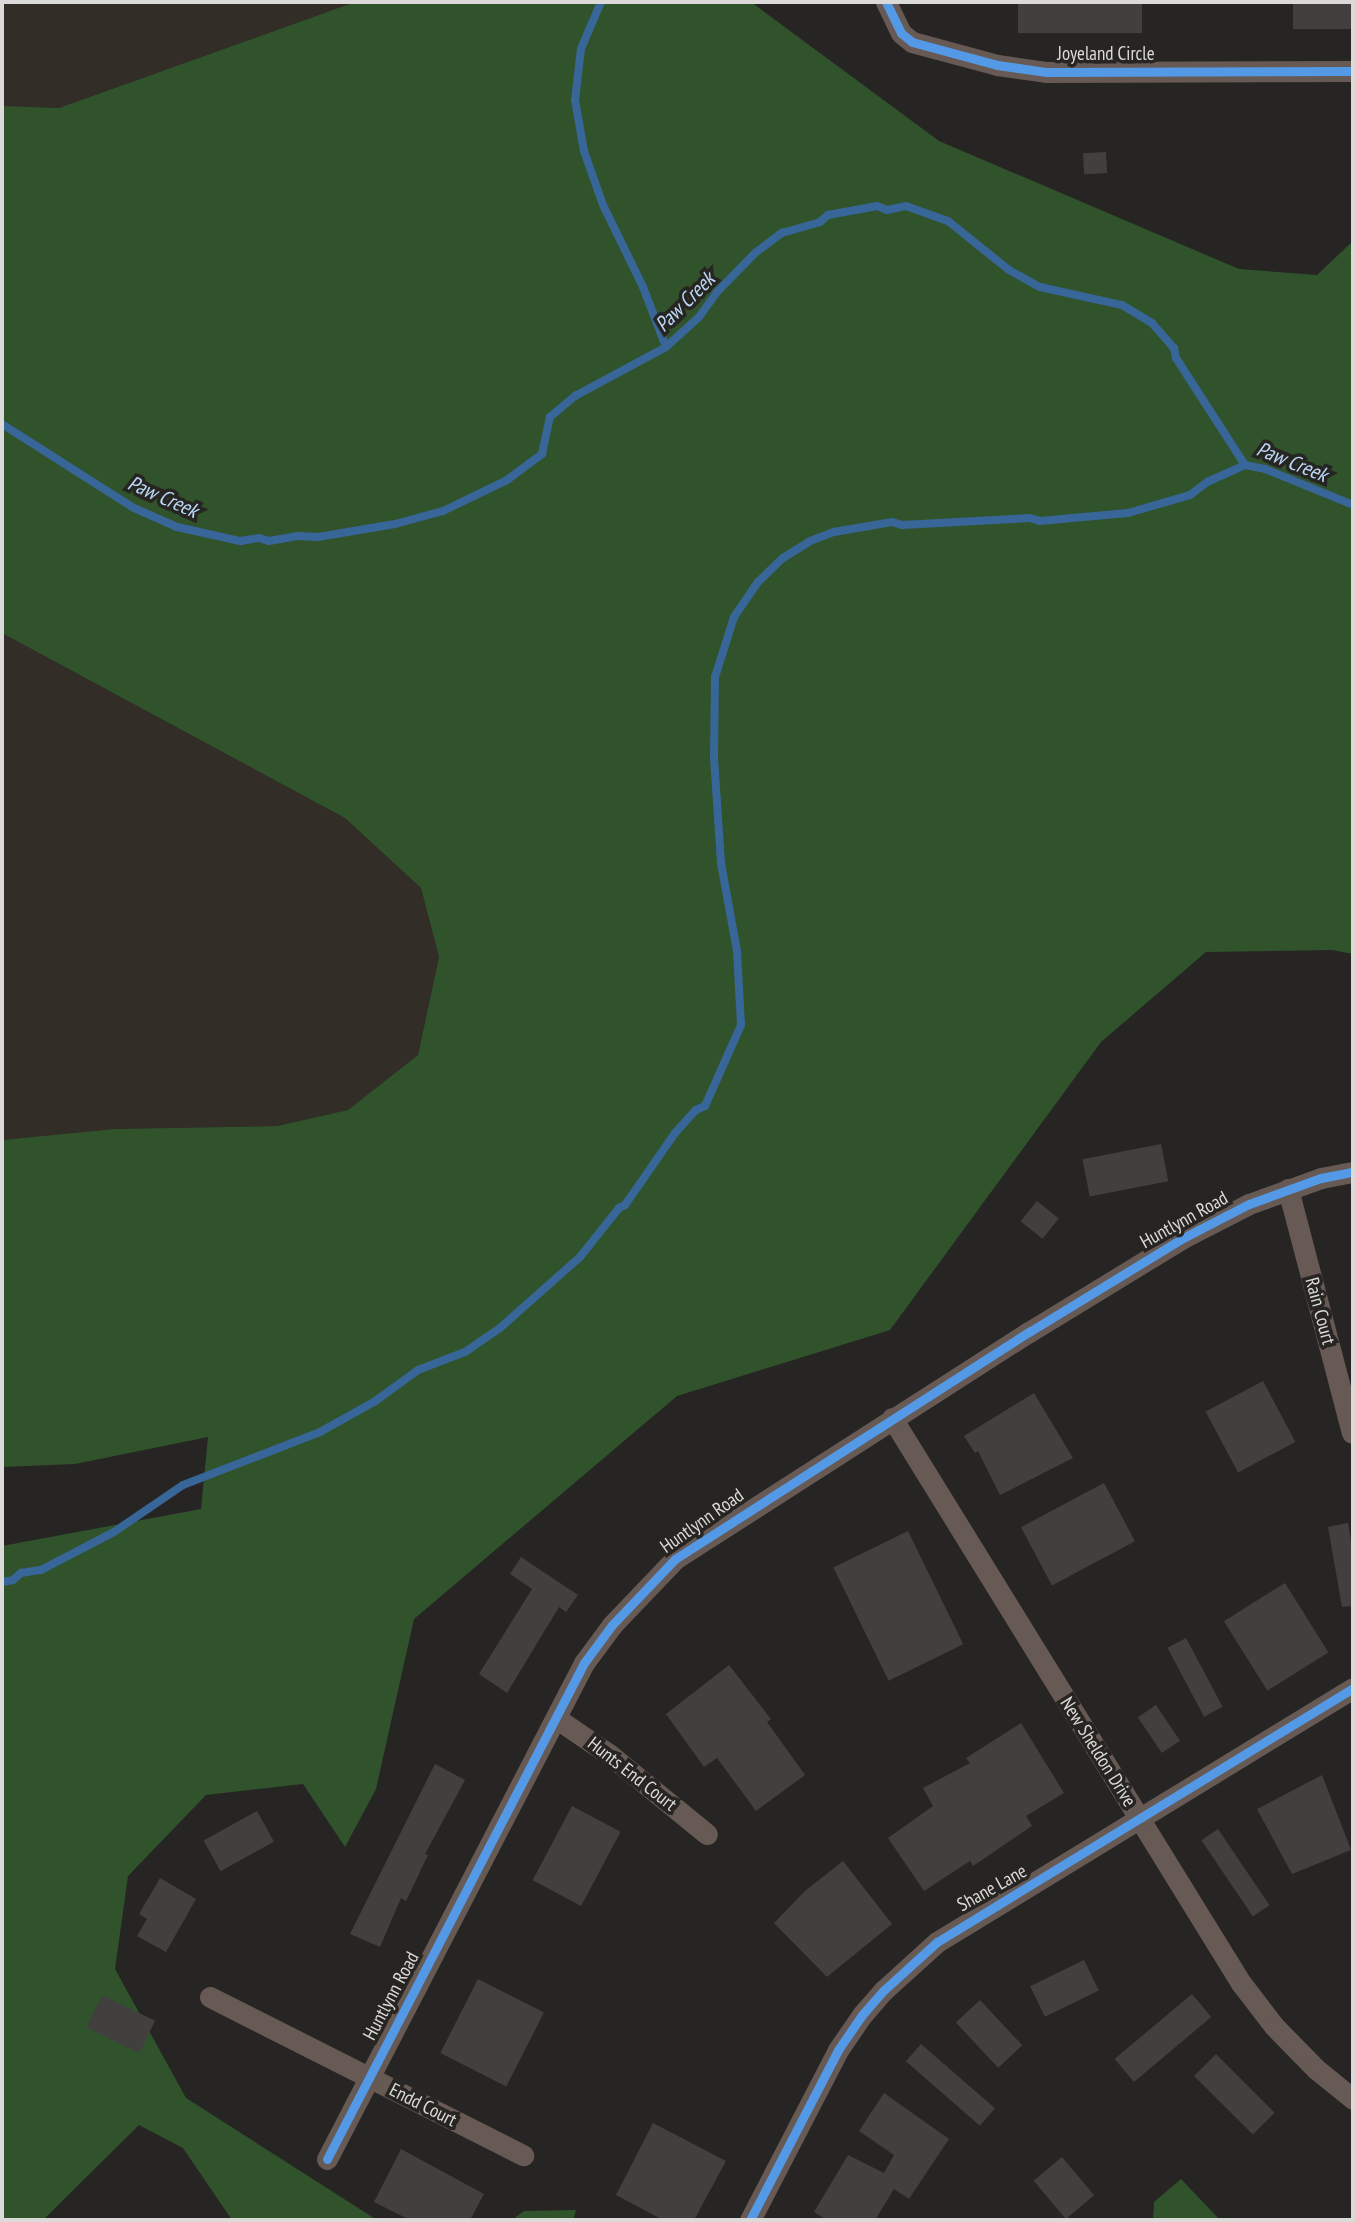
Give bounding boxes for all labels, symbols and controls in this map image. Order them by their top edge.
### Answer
street label: Joyeland Circle [1057,43,1155,65]
water label: Paw Creek [650,267,720,337]
water label: Paw Creek [1253,436,1331,488]
water label: Paw Creek [124,470,202,524]
street label: Huntlynn Road [1136,1187,1232,1253]
street label: Rain Court [1300,1275,1340,1347]
street label: Huntlynn Road [656,1484,748,1558]
street label: New Sheldon Drive [1055,1693,1141,1811]
street label: Hunts End Court [583,1732,681,1816]
street label: Shane Lane [953,1860,1031,1916]
street label: Huntlynn Road [358,1948,424,2044]
street label: Endd Court [386,2078,460,2132]

